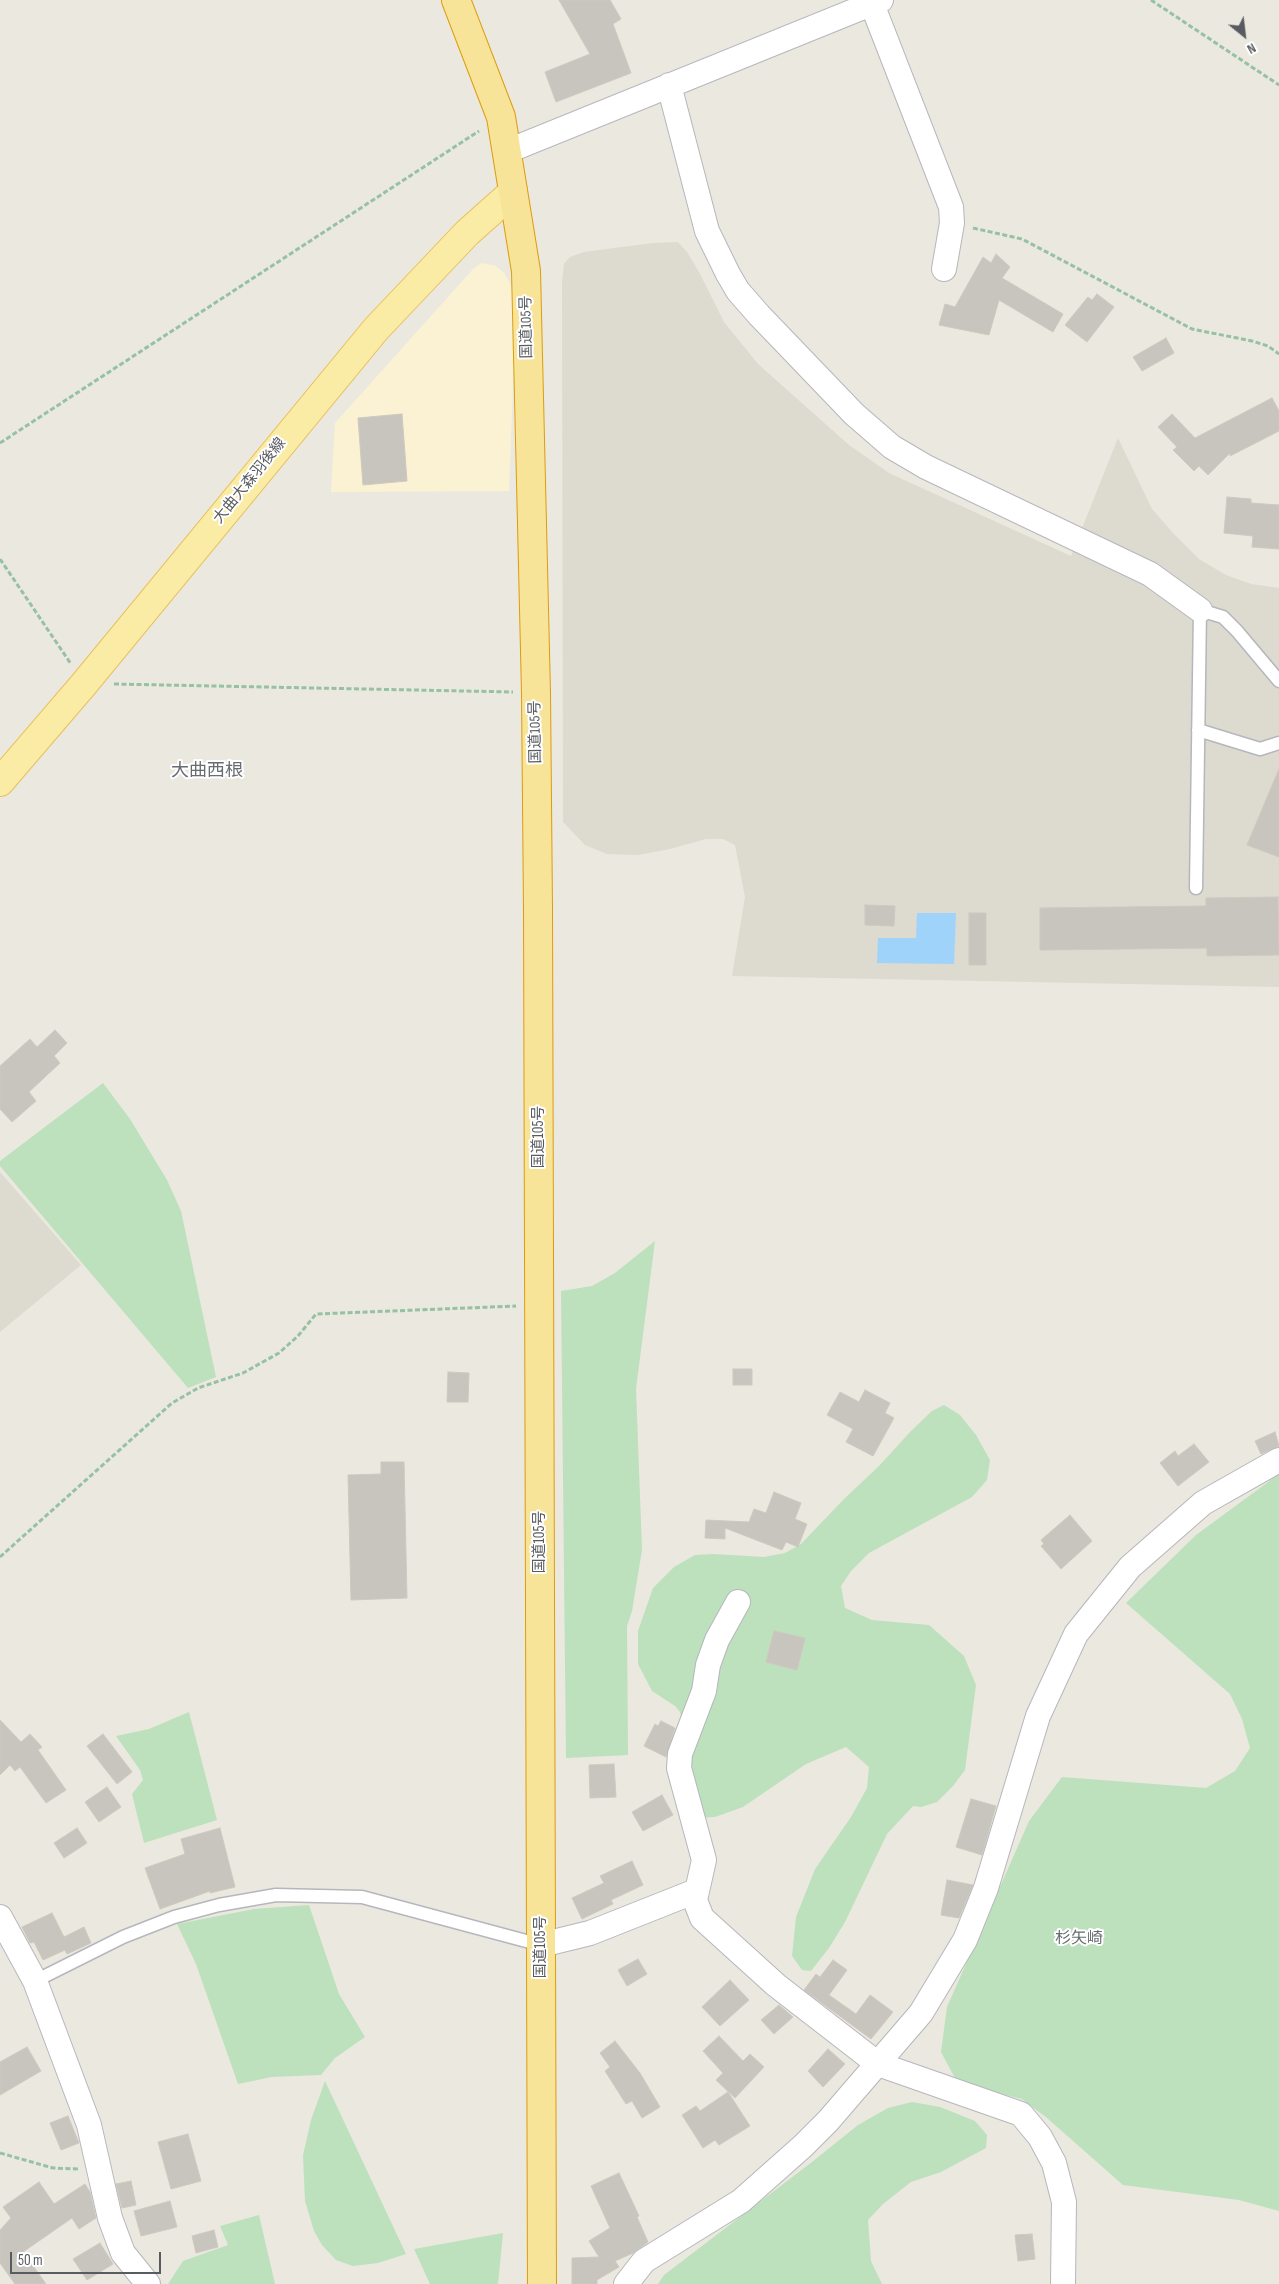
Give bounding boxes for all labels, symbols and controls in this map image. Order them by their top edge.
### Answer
north arrow [1219,10,1269,60]
text: N [1244,39,1259,58]
street label: 国道105号 [517,295,537,359]
street label: 大曲大森羽後線 [210,435,290,527]
street label: 国道105号 [526,700,546,764]
district label: 大曲西根 [171,760,243,782]
street label: 国道105号 [530,1106,548,1168]
street label: 国道105号 [531,1511,549,1573]
street label: 国道105号 [532,1916,550,1978]
district label: 杉矢崎 [1055,1929,1103,1949]
scale bar [12,2242,164,2274]
text: 50 m [18,2251,43,2270]

